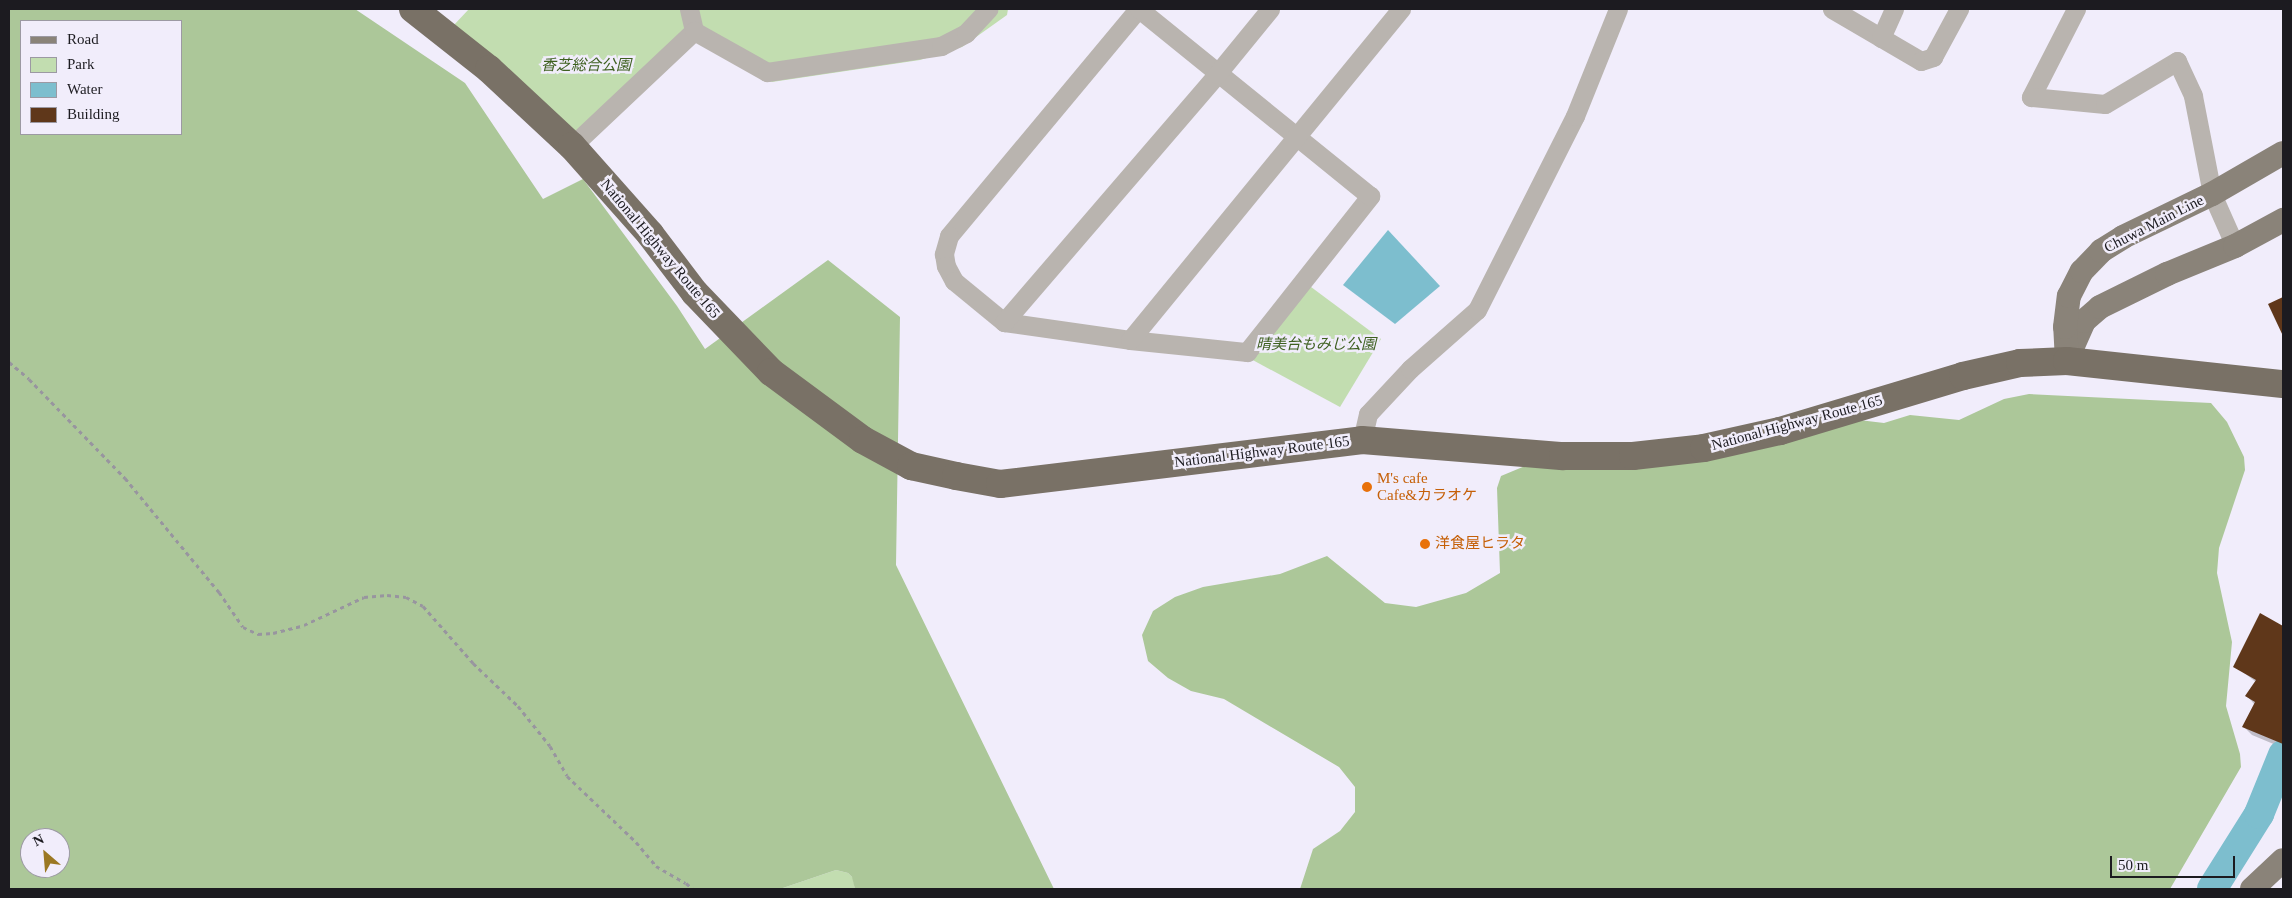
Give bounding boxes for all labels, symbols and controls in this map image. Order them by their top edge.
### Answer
legend [20,20,182,135]
text: Road [67,31,99,47]
text: Park [67,56,95,72]
park label: 香芝総合公園 [541,57,631,75]
text: Water [67,81,102,97]
text: Building [67,106,120,122]
street label: National Highway Route 165 [596,176,724,322]
street label: Chuwa Main Line [2101,191,2207,257]
park label: 晴美台もみじ公園 [1256,336,1376,354]
street label: National Highway Route 165 [1710,392,1884,454]
street label: National Highway Route 165 [1173,432,1351,472]
place label: M's cafe Cafe&カラオケ [1377,469,1477,504]
marker: M's cafe Cafe&カラオケ [1361,481,1373,493]
place label: 洋食屋ヒラタ [1435,535,1525,553]
marker: 洋食屋ヒラタ [1419,538,1431,550]
north arrow [20,828,70,878]
text: N [31,831,46,849]
scale bar [2112,846,2237,878]
text: 50 m [2118,857,2148,873]

